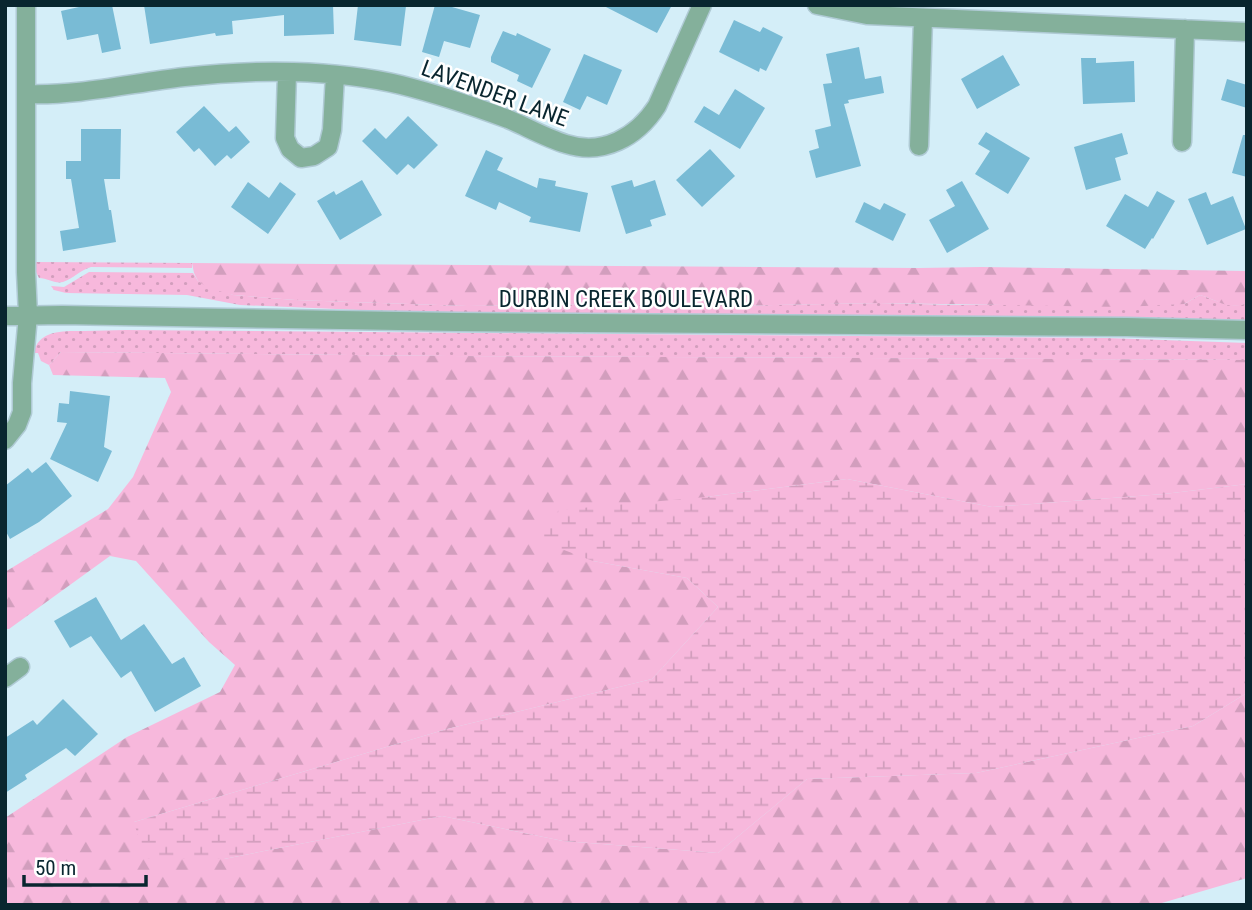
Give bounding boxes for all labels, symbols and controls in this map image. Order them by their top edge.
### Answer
street label: LAVENDER LANE [418,54,572,133]
street label: DURBIN CREEK BOULEVARD [499,286,753,313]
scale bar [24,844,147,888]
text: 50 m [35,856,76,880]

